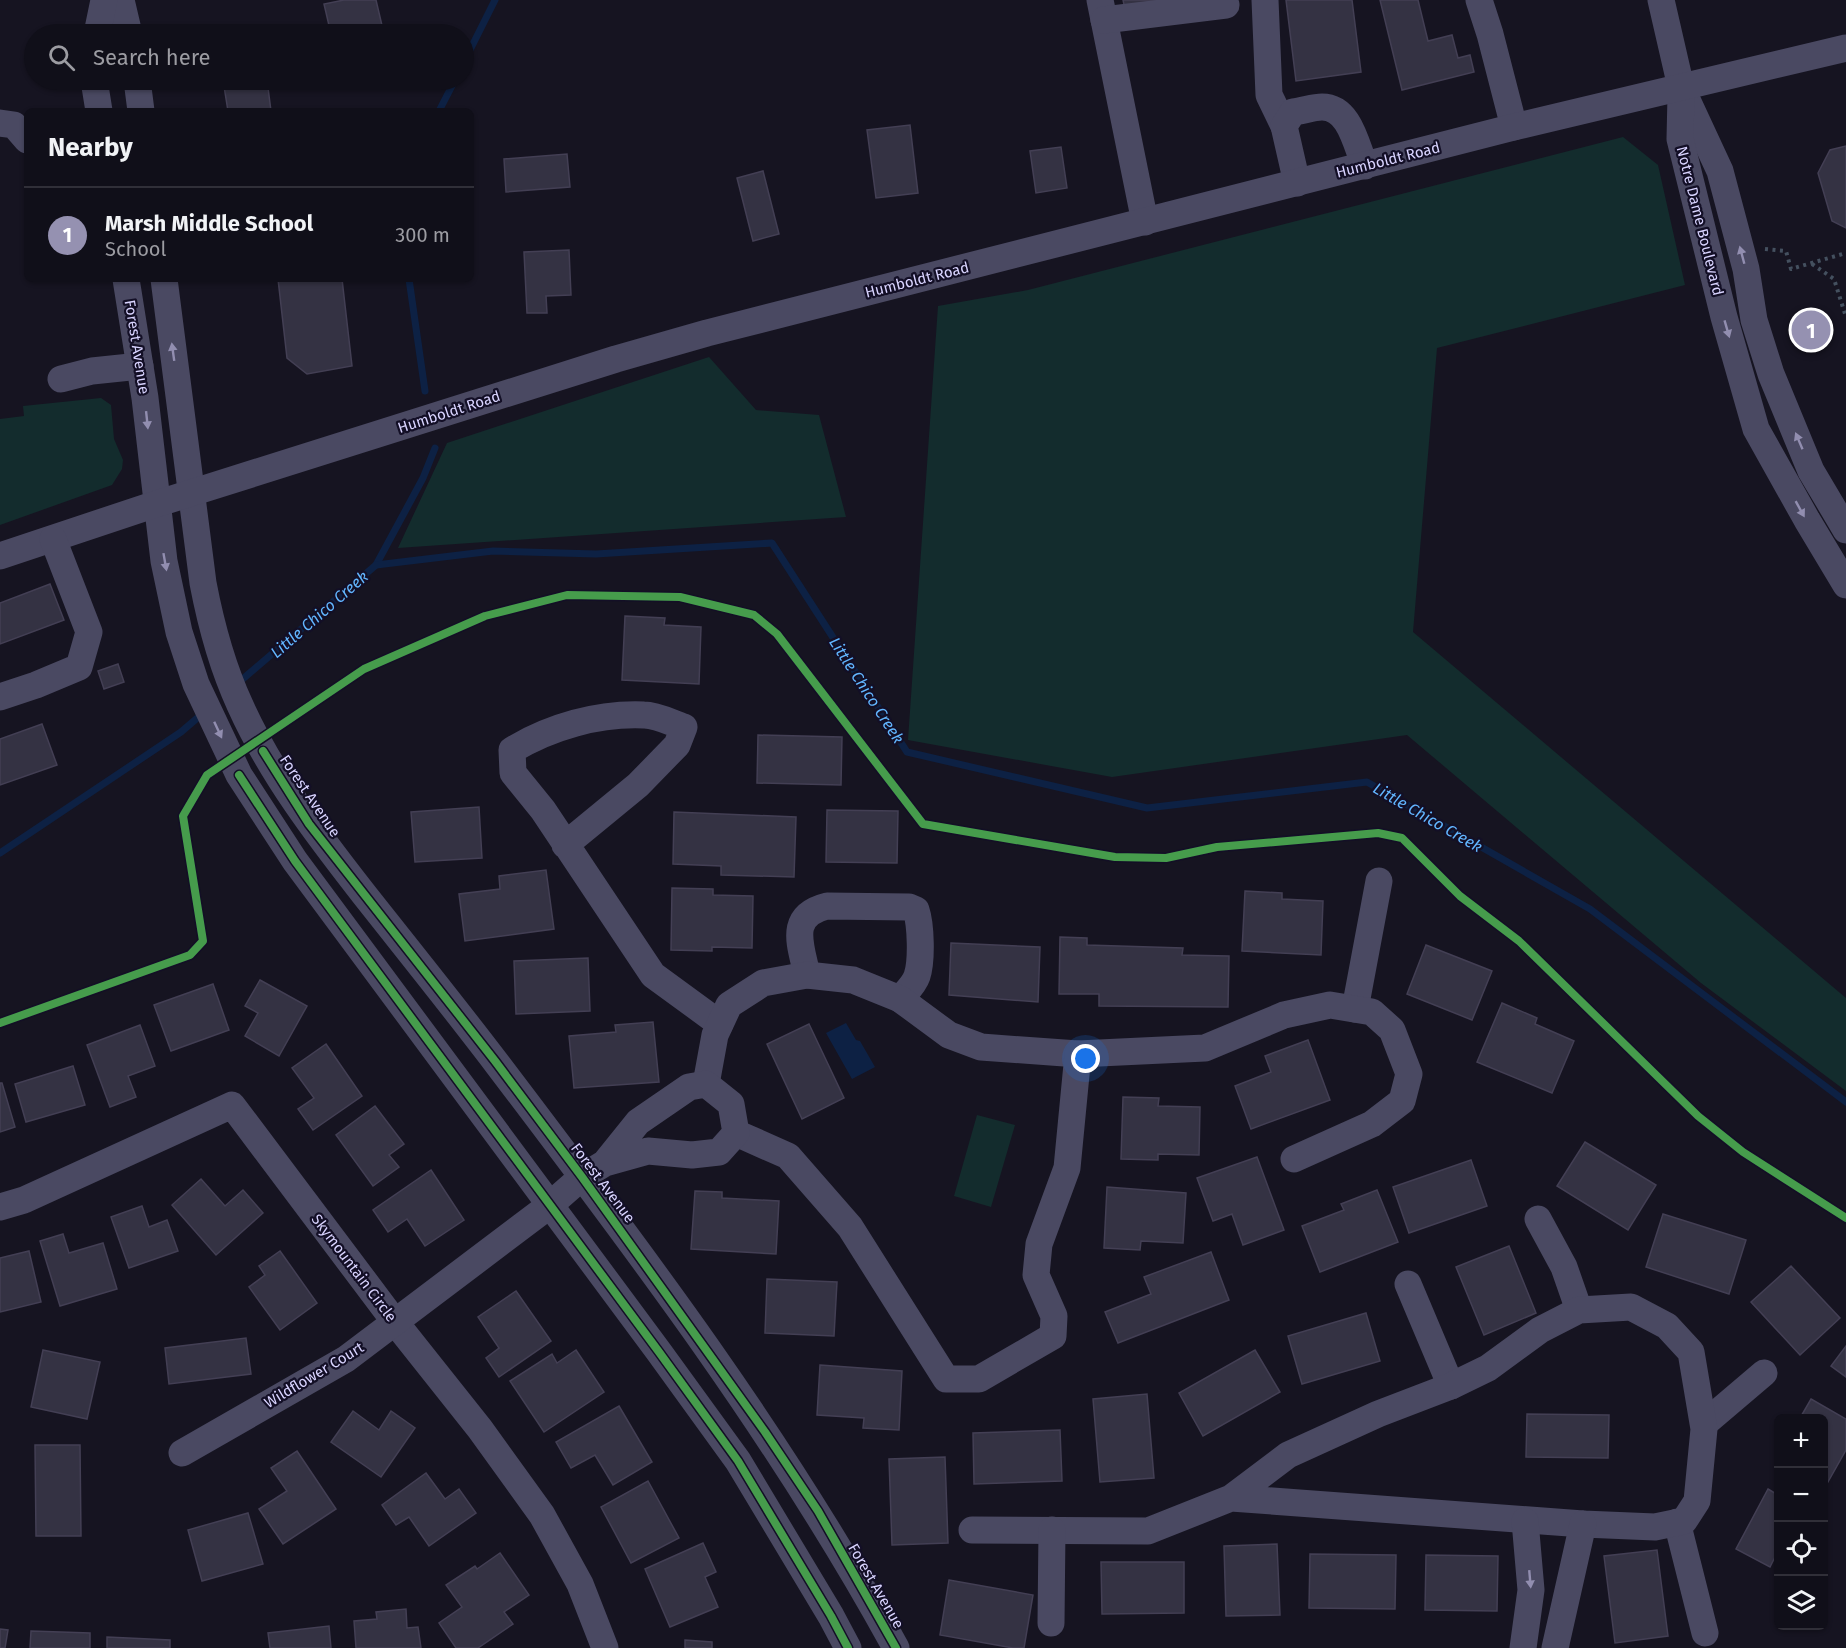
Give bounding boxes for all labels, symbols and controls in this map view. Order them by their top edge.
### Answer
search box [24,24,474,90]
icon: search [45,41,78,74]
text: Search here [93,44,211,71]
text: Nearby [48,132,133,163]
street label: Humboldt Road [1334,138,1442,182]
street label: Notre Dame Boulevard [1673,144,1727,298]
text: Marsh Middle School [105,210,313,237]
text: 1 [63,223,72,247]
text: 300 m [395,223,450,247]
text: School [105,237,166,261]
one-way arrow [1737,246,1747,265]
street label: Humboldt Road [863,258,971,302]
street label: Forest Avenue [121,299,153,395]
pin: 1 [1792,308,1830,352]
one-way arrow [1723,320,1732,338]
one-way arrow [169,342,178,361]
street label: Humboldt Road [395,387,503,437]
one-way arrow [142,410,152,429]
one-way arrow [1794,432,1803,450]
one-way arrow [1795,500,1805,517]
one-way arrow [161,552,170,571]
water label: Little Chico Creek [267,567,372,662]
water label: Little Chico Creek [825,634,908,747]
one-way arrow [213,721,222,738]
street label: Forest Avenue [276,751,344,841]
water label: Little Chico Creek [1370,778,1486,857]
your location [1071,1044,1100,1073]
street label: Forest Avenue [567,1140,639,1226]
street label: Skymountain Circle [308,1210,400,1326]
street label: Wildflower Court [261,1338,368,1412]
map controls [1774,1414,1828,1630]
button: + [1774,1414,1828,1468]
button: − [1774,1468,1828,1522]
button: locate [1774,1522,1828,1576]
street label: Forest Avenue [844,1540,908,1632]
one-way arrow [1525,1569,1535,1588]
button: layers [1774,1576,1828,1630]

